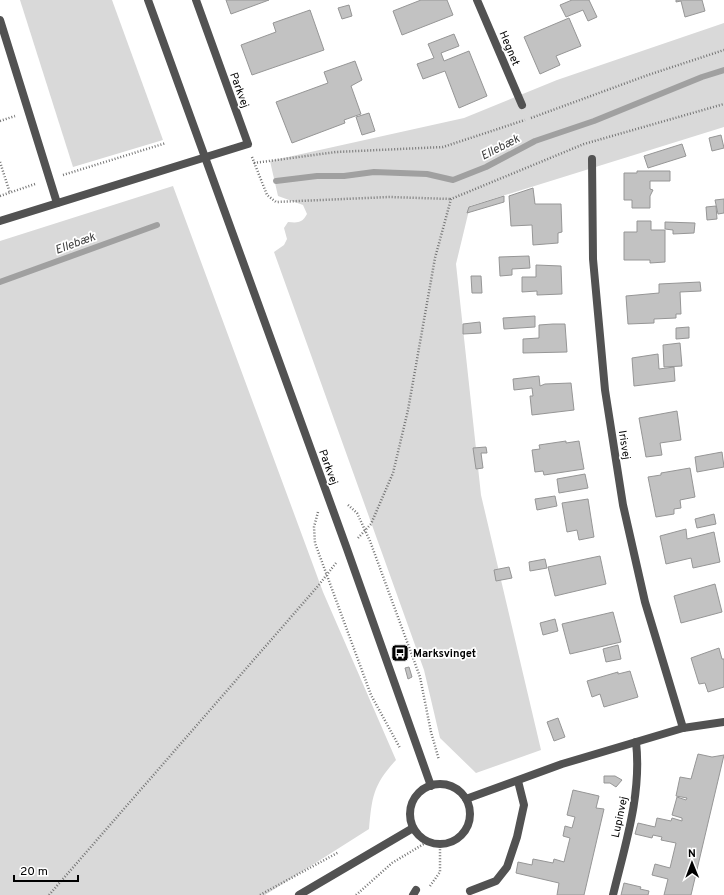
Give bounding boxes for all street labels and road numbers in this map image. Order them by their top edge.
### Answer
street label: Hegnet [496,29,523,68]
street label: Parkvej [226,71,252,110]
street label: Irisvej [615,430,633,461]
street label: Parkvej [315,448,341,487]
street label: Lupinvej [609,795,631,839]

